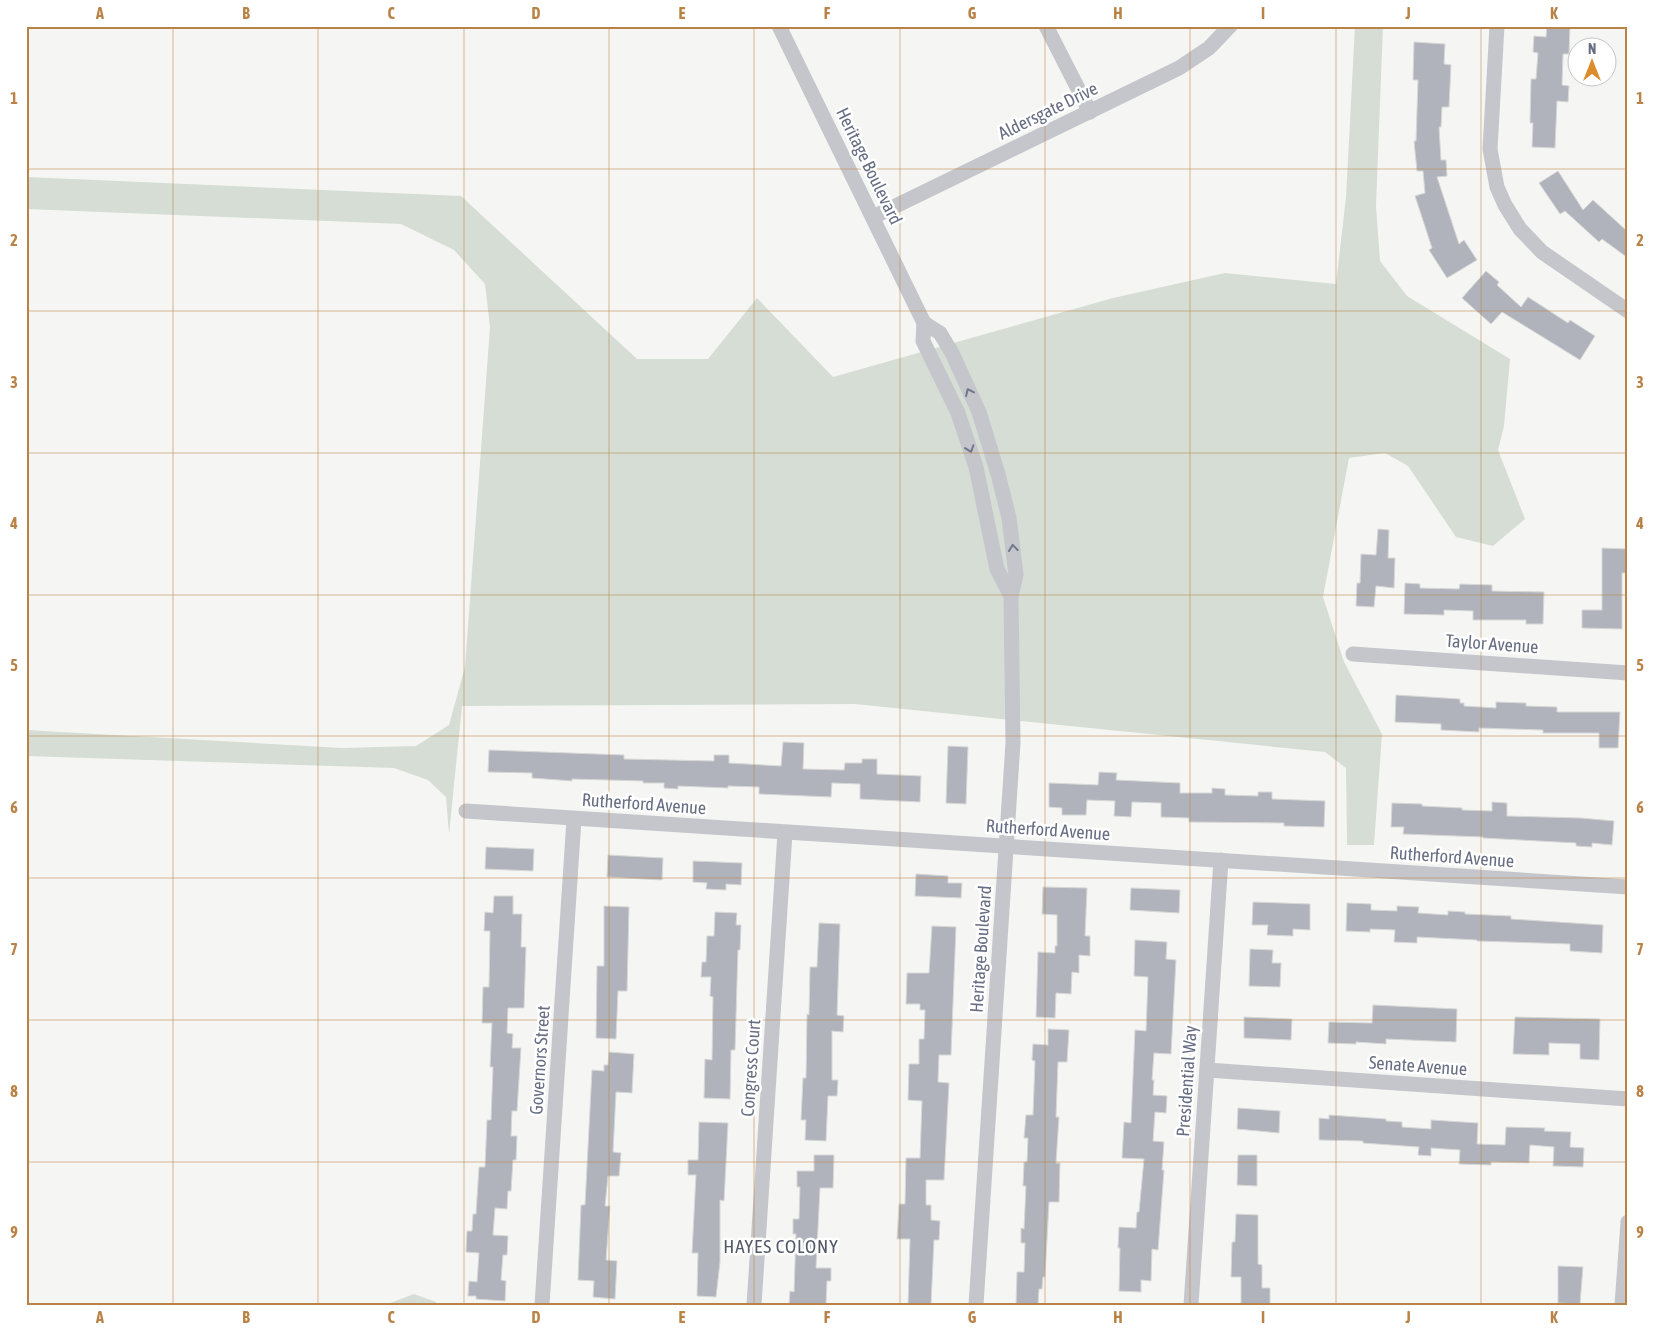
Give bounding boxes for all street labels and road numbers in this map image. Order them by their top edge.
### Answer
street label: Aldersgate Drive [995,77,1101,144]
street label: Heritage Boulevard [832,104,907,228]
street label: Taylor Avenue [1445,630,1539,657]
street label: Rutherford Avenue [581,789,707,818]
street label: Rutherford Avenue [985,815,1111,844]
street label: Rutherford Avenue [1389,842,1515,871]
street label: Heritage Boulevard [966,885,995,1013]
street label: Governors Street [525,1005,554,1115]
street label: Congress Court [737,1019,764,1117]
street label: Presidential Way [1172,1025,1201,1137]
street label: Senate Avenue [1368,1052,1468,1079]

